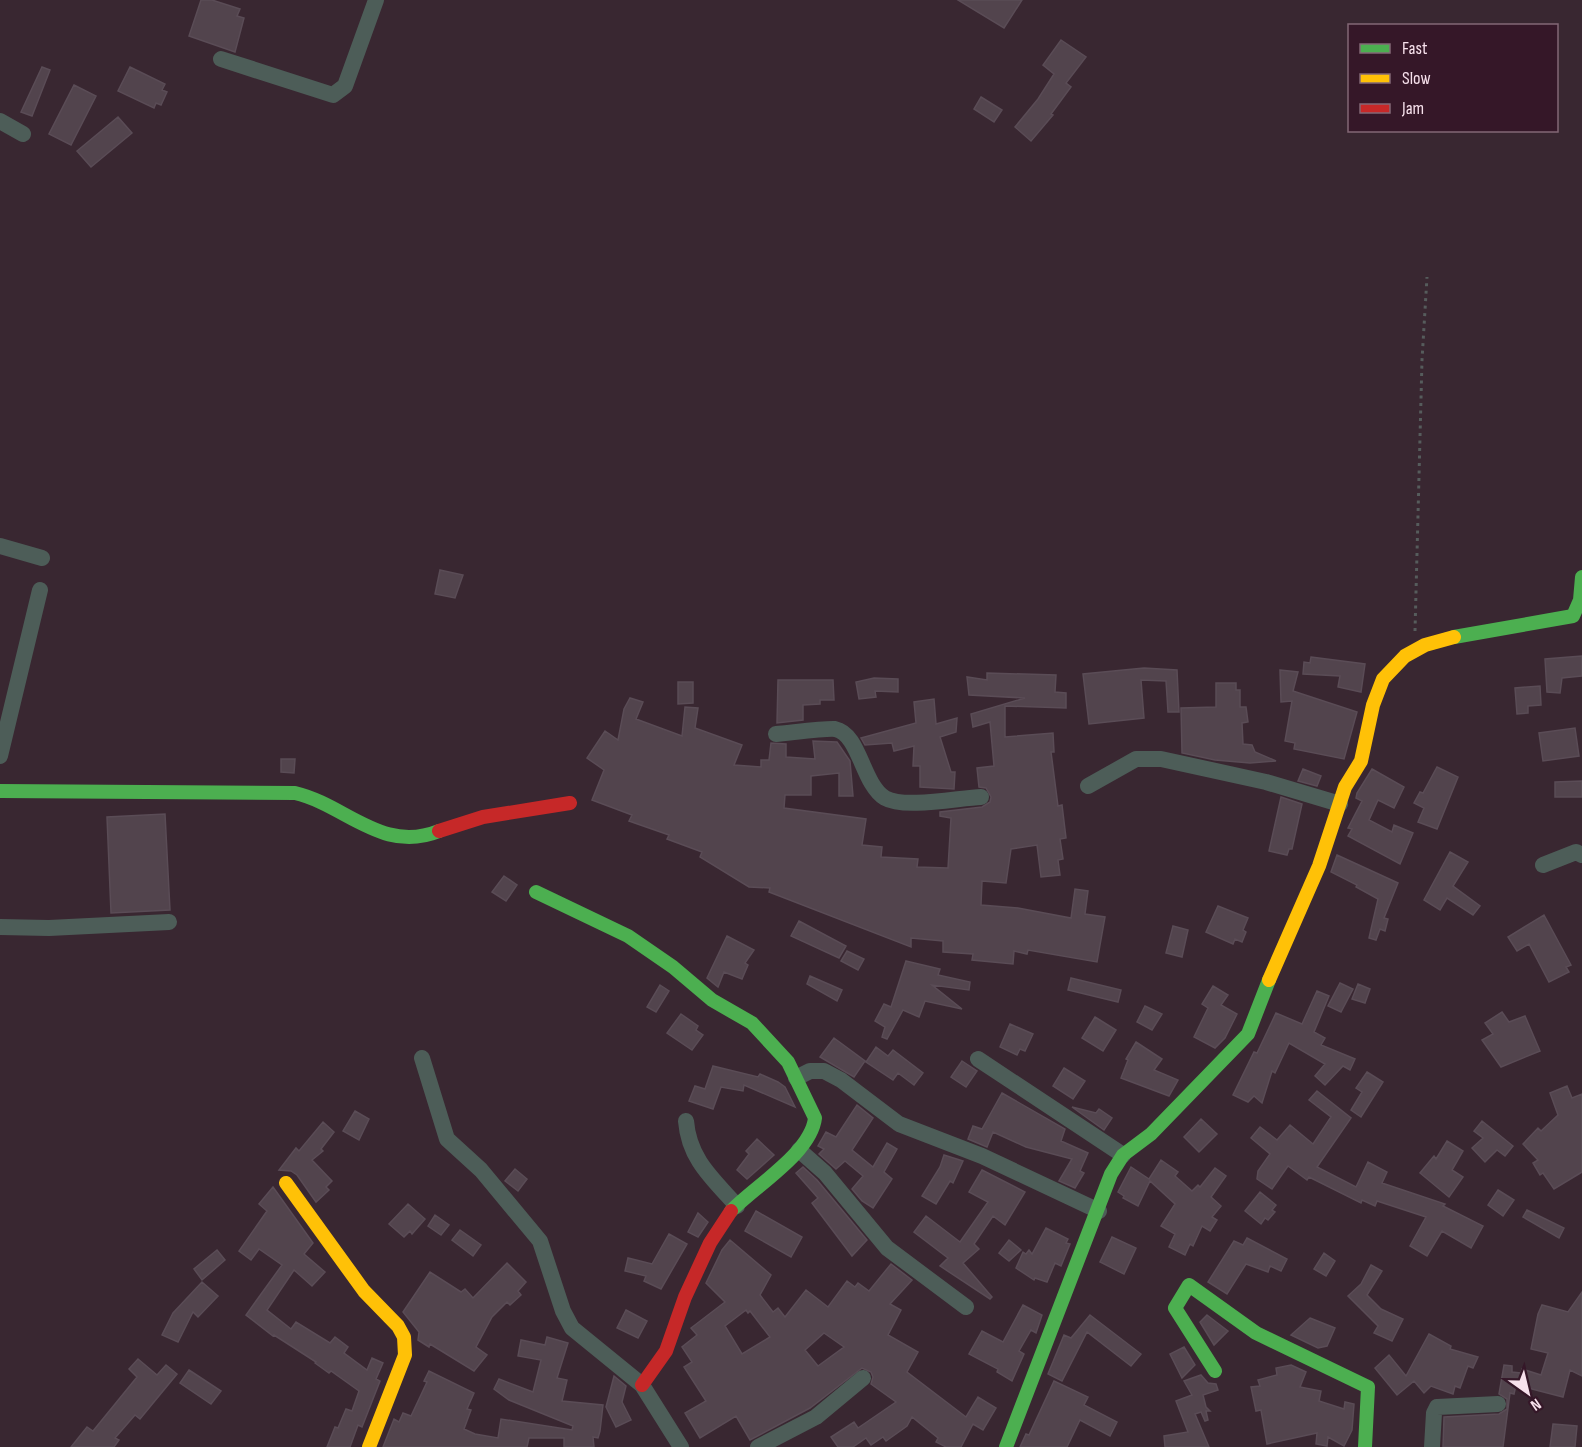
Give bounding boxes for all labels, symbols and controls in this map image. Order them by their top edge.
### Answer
legend [1348,24,1558,132]
text: Fast [1402,38,1428,59]
text: Slow [1402,68,1431,89]
text: Jam [1401,98,1424,119]
north arrow [1498,1363,1558,1423]
text: N [1527,1394,1544,1414]

